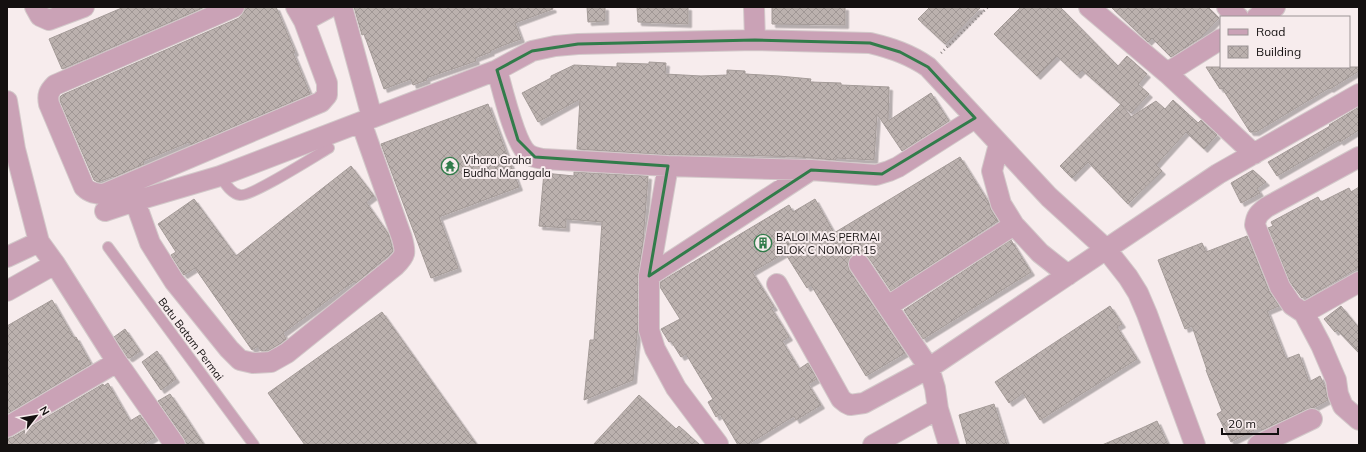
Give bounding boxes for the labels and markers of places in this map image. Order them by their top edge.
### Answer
place label: Vihara Graha Budha Manggala [463,153,551,180]
temple icon: Vihara Graha Budha Manggala [440,156,460,176]
place label: BALOI MAS PERMAI BLOK C NOMOR 15 [776,230,880,257]
building icon: BALOI MAS PERMAI BLOK C NOMOR 15 [753,233,773,253]

